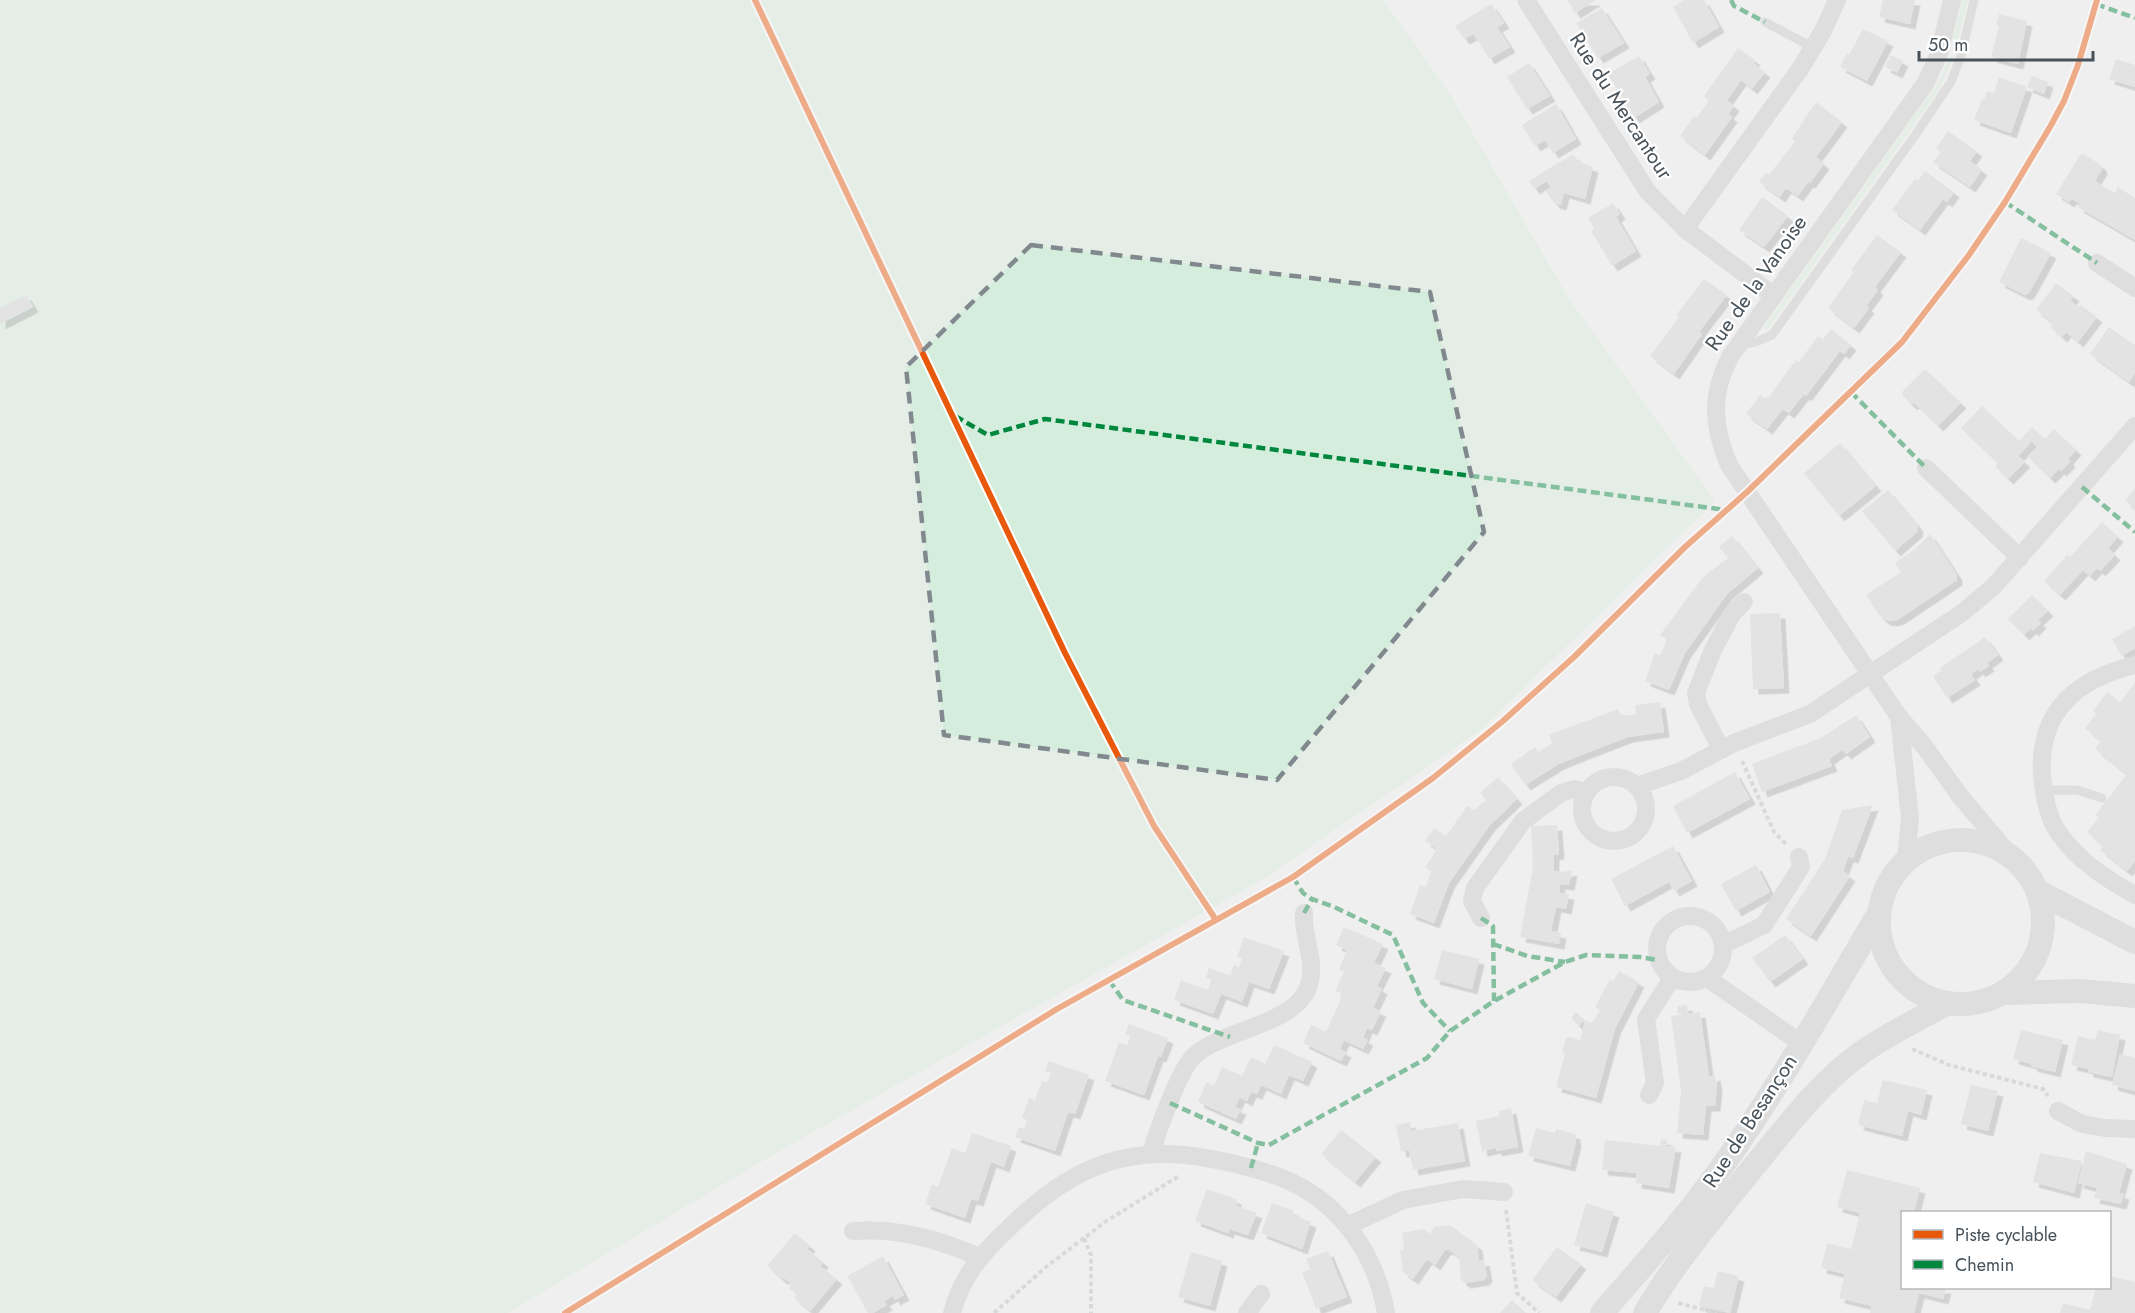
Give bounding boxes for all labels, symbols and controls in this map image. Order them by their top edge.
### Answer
scale bar [1919,24,2093,62]
street label: Rue du Mercantour [1562,27,1680,186]
text: 50 m [1928,32,1968,58]
street label: Rue de la Vanoise [1698,209,1814,357]
street label: Rue de Besançon [1696,1048,1804,1194]
legend [1901,1211,2111,1289]
text: Piste cyclable [1955,1222,2057,1248]
text: Chemin [1955,1252,2014,1278]

